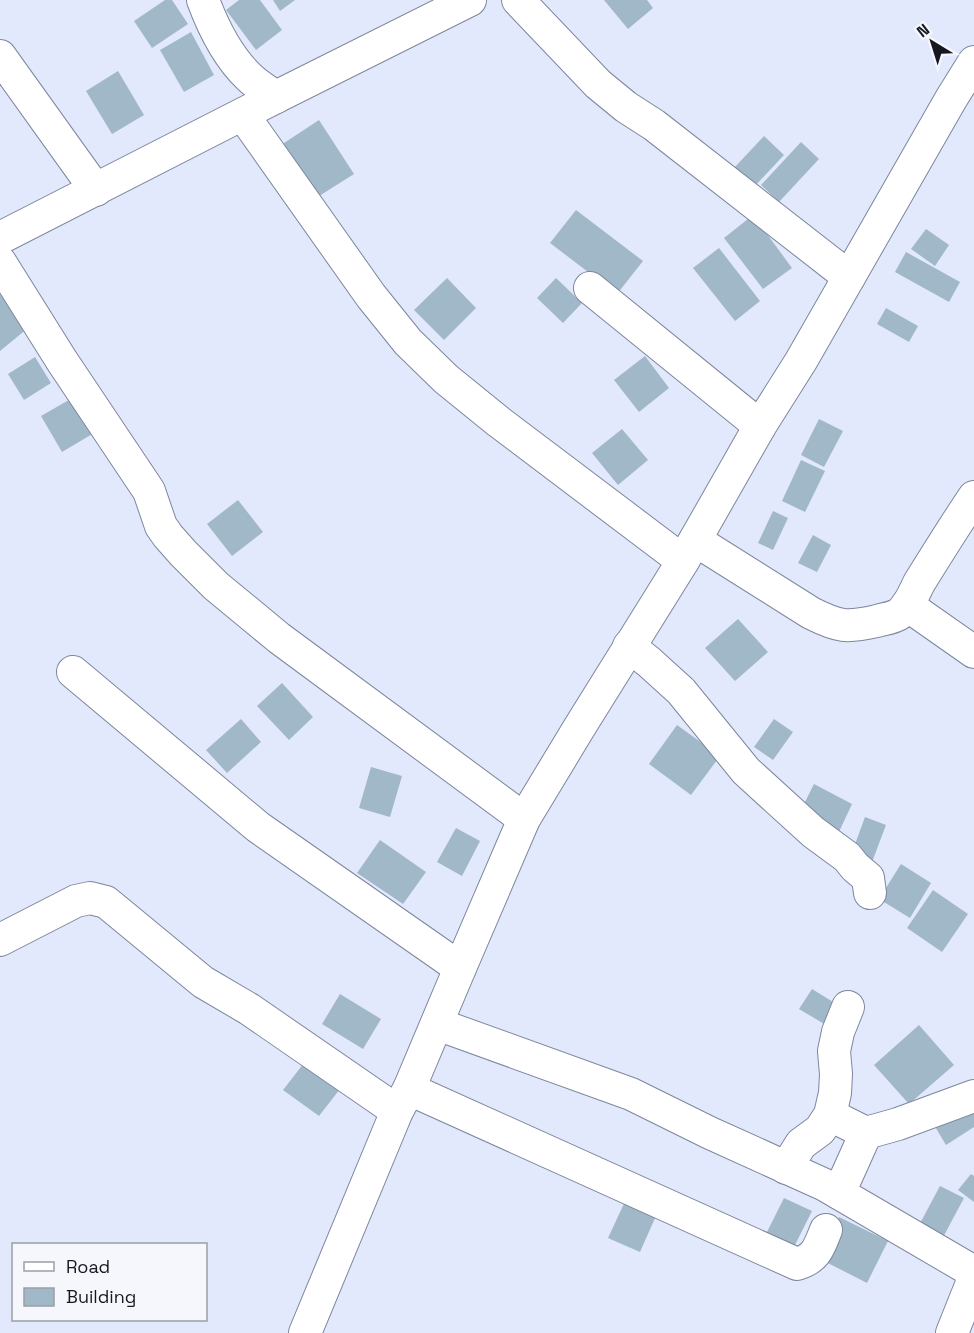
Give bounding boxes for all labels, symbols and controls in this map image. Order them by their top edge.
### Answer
north arrow [902,12,962,72]
text: N [912,19,934,42]
legend [12,1243,207,1321]
text: Road [66,1255,110,1278]
text: Building [66,1285,136,1308]

